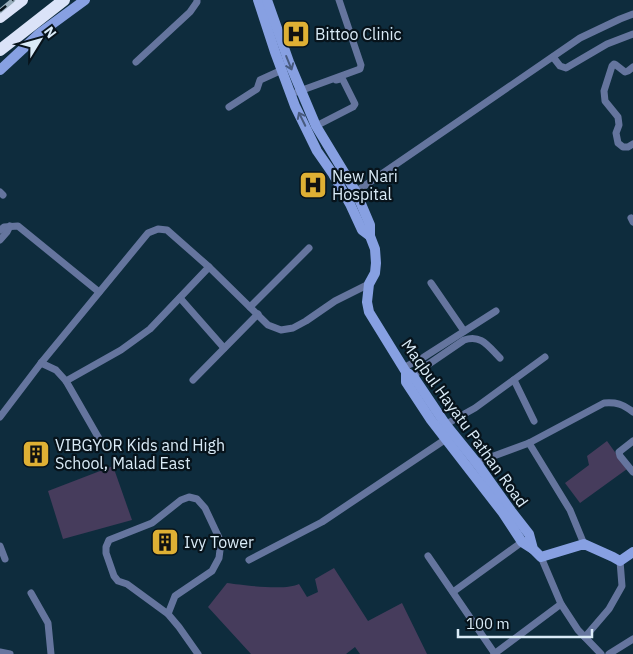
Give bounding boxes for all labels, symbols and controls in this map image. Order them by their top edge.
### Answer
north arrow [15,15,65,65]
hospital icon: Bittoo Clinic [281,19,311,49]
text: N [40,23,61,42]
place label: Bittoo Clinic [315,24,402,44]
one-way arrow [285,54,294,70]
one-way arrow [297,112,307,127]
place label: New Nari Hospital [332,166,398,204]
hospital icon: New Nari Hospital [298,170,328,200]
street label: Maqbul Hayatu Pathan Road [397,335,533,511]
place label: VIBGYOR Kids and High School, Malad East [55,435,225,473]
building icon: VIBGYOR Kids and High School, Malad East [21,439,51,469]
building icon: Ivy Tower [150,527,180,557]
place label: Ivy Tower [184,532,254,552]
scale bar [458,606,592,638]
text: 100 m [466,614,510,633]

